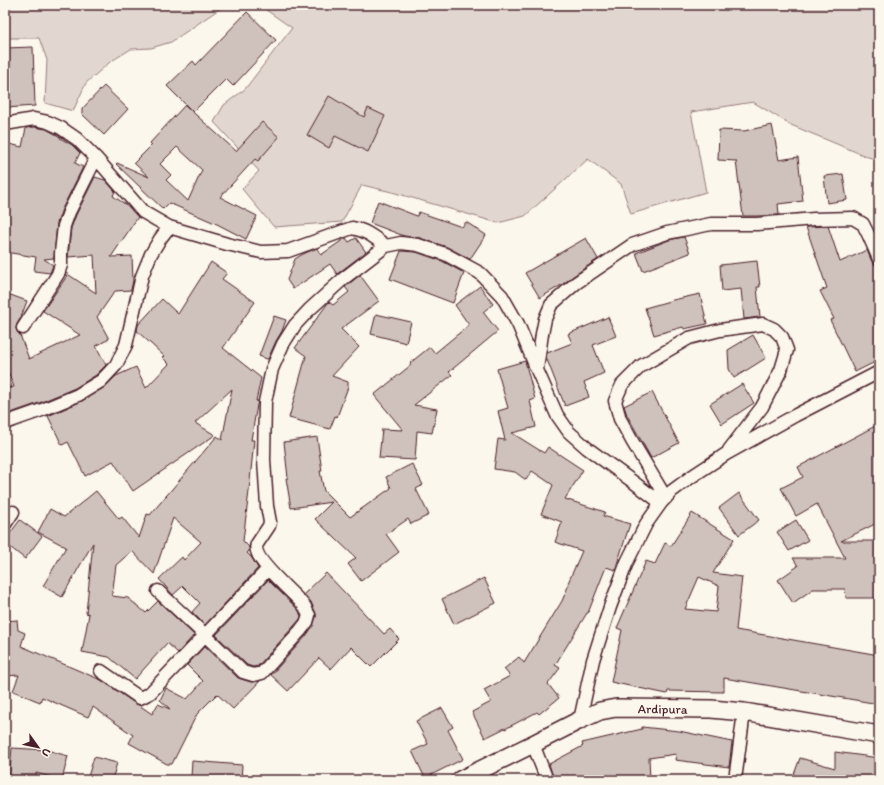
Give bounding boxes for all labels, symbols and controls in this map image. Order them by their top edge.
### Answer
street label: Ardipura [638,701,688,716]
north arrow [18,727,58,767]
text: U [39,746,53,759]

